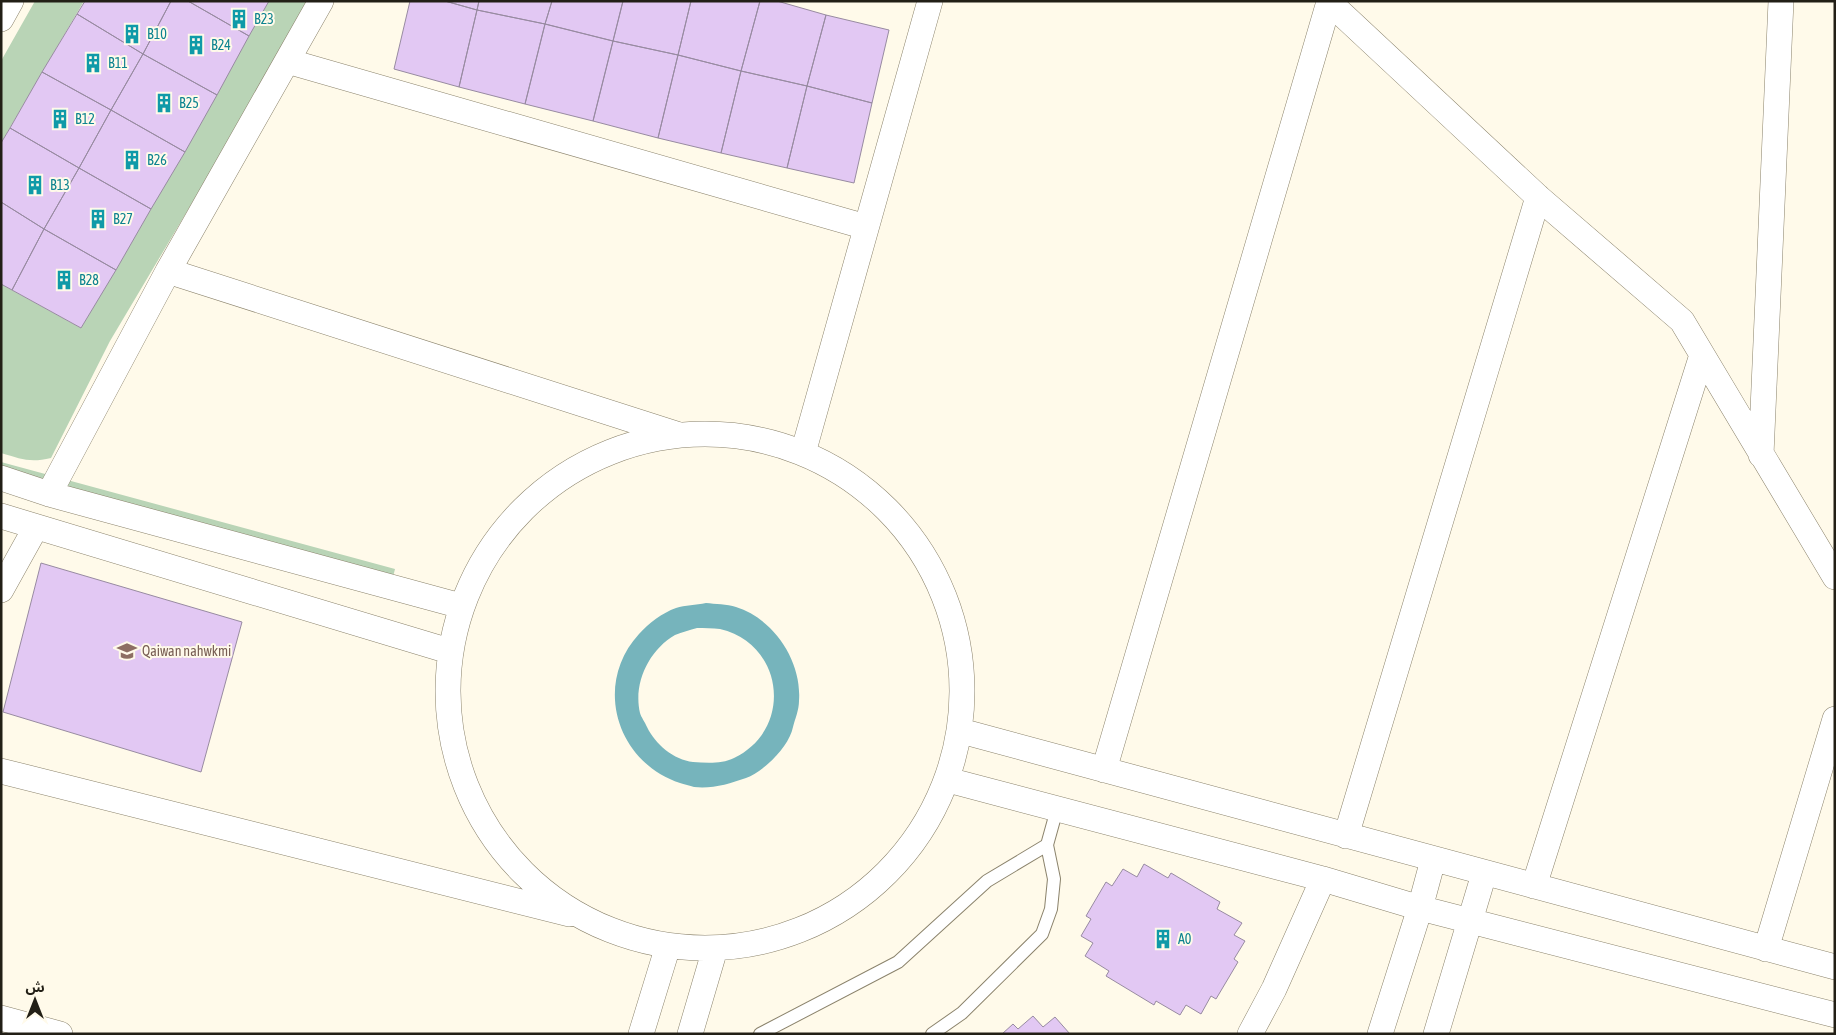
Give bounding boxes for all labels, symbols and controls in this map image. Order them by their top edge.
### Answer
building icon: B23 [228,8,250,30]
place label: B23 [254,11,274,27]
building icon: B10 [121,23,143,45]
place label: B10 [147,26,167,42]
building icon: B24 [185,34,207,56]
place label: B24 [211,37,231,53]
building icon: B11 [82,52,104,74]
place label: B11 [108,55,128,71]
building icon: B25 [153,92,175,114]
place label: B25 [179,95,199,111]
building icon: B12 [49,108,71,130]
place label: B12 [75,111,95,127]
building icon: B26 [121,149,143,171]
place label: B26 [147,152,167,168]
building icon: B13 [24,174,46,196]
place label: B13 [50,177,70,193]
building icon: B27 [87,208,109,230]
place label: B27 [113,211,133,227]
building icon: B28 [53,269,75,291]
place label: B28 [79,272,99,288]
school or university icon: Qaiwan nahwkmi [116,640,138,662]
place label: Qaiwan nahwkmi [142,643,231,659]
building icon: A0 [1152,928,1174,950]
place label: A0 [1178,931,1192,947]
north arrow [10,975,60,1025]
text: ش [25,979,45,995]

